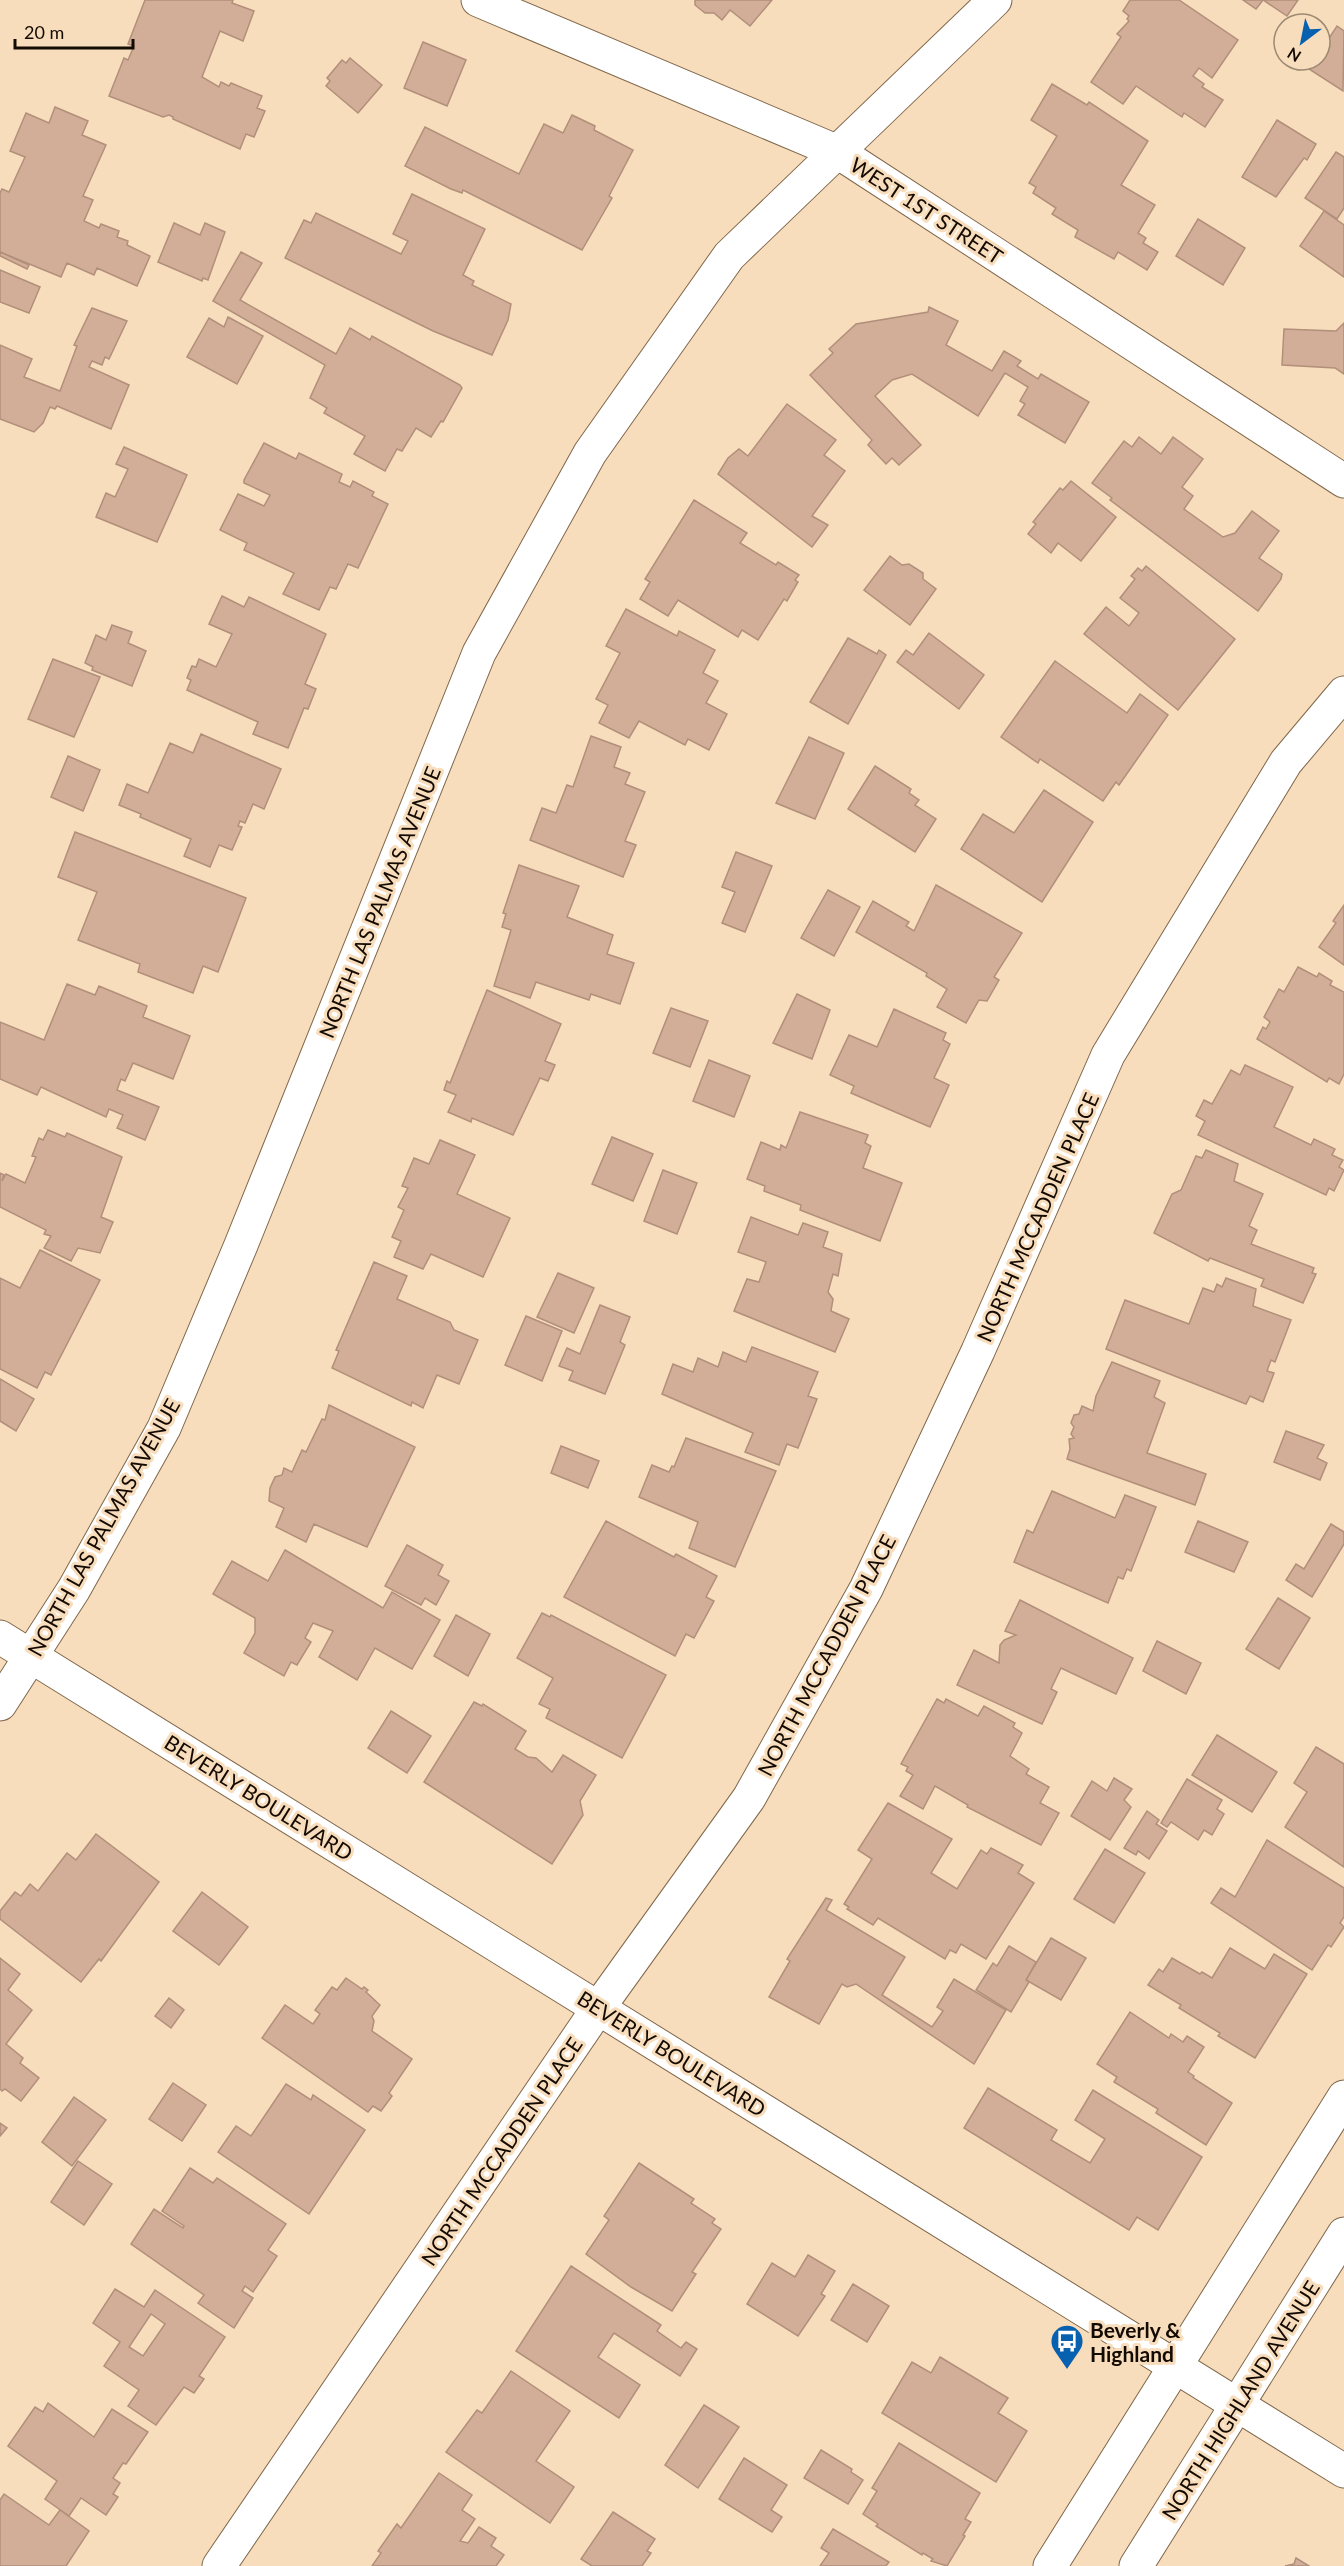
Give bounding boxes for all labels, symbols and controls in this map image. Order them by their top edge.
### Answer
scale bar [15,12,134,50]
north arrow [1272,12,1332,72]
text: 20 m [24,21,64,43]
text: N [1284,44,1304,66]
street label: WEST 1ST STREET [846,151,1008,269]
street label: NORTH LAS PALMAS AVENUE [313,763,445,1041]
street label: NORTH MCCADDEN PLACE [971,1089,1103,1345]
street label: NORTH LAS PALMAS AVENUE [22,1394,184,1660]
street label: NORTH MCCADDEN PLACE [752,1530,900,1780]
street label: BEVERLY BOULEVARD [160,1729,358,1865]
street label: BEVERLY BOULEVARD [573,1985,771,2121]
street label: NORTH MCCADDEN PLACE [415,2032,587,2270]
street label: NORTH HIGHLAND AVENUE [1156,2276,1324,2524]
place label: Beverly & Highland [1090,2317,1181,2366]
bus stop icon: Beverly & Highland [1049,2323,1085,2370]

